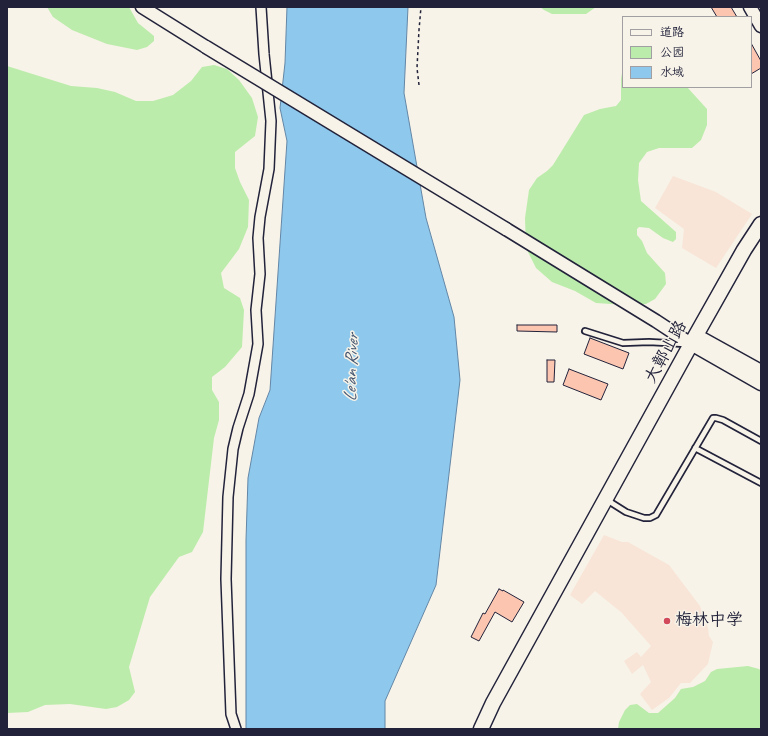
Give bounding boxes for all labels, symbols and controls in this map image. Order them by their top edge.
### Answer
legend [622,16,752,88]
text: 道路 [660,24,684,40]
text: 公园 [660,44,684,60]
text: 水域 [660,64,684,80]
street label: 大鄣山路 [641,317,691,387]
water label: Le'an River [340,334,364,402]
place label: 梅林中学 [675,611,743,631]
marker: 梅林中学 [662,616,672,626]

